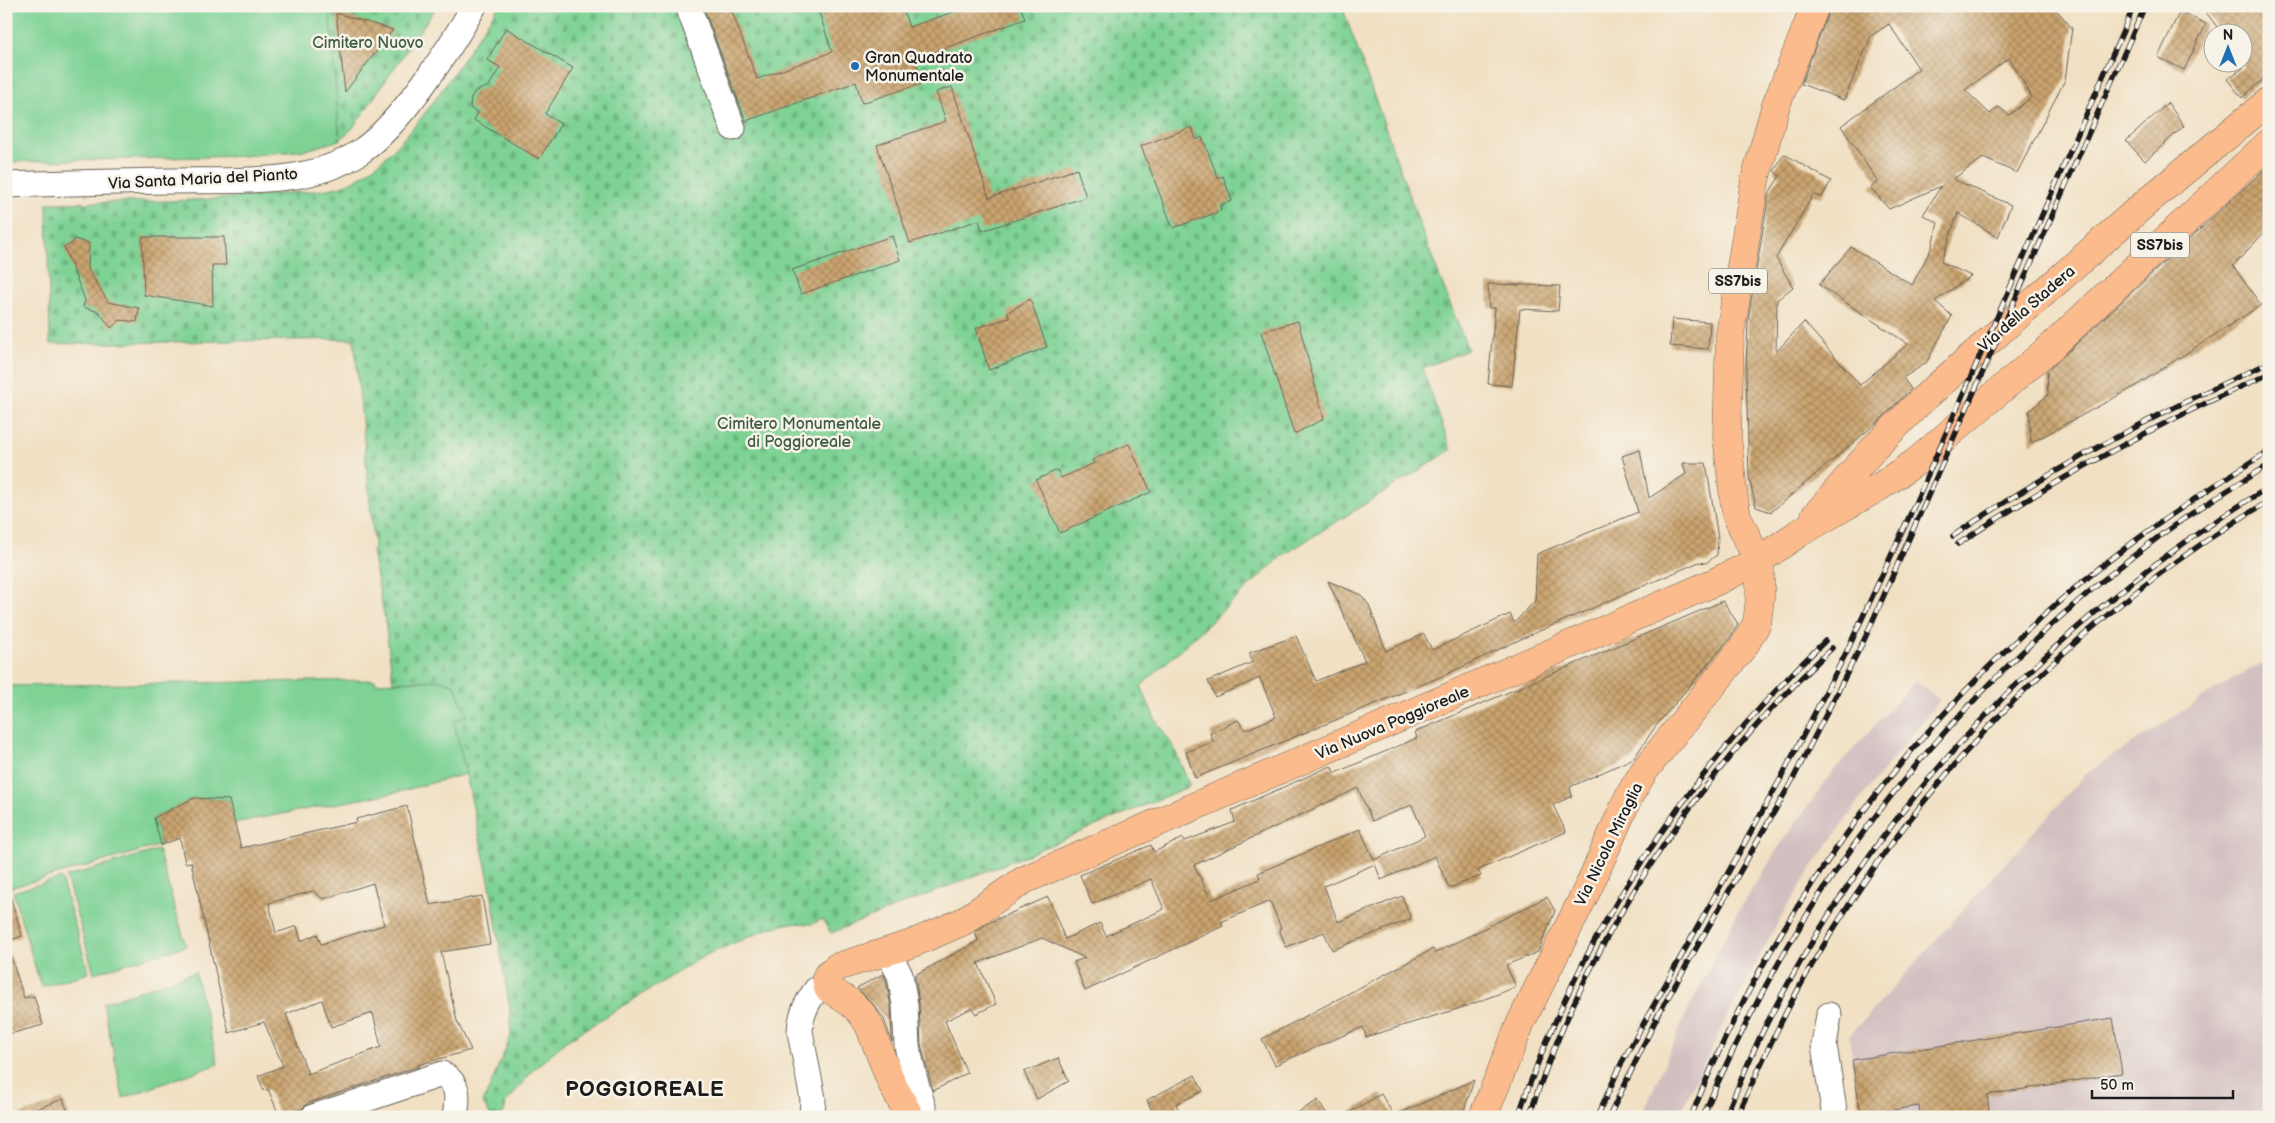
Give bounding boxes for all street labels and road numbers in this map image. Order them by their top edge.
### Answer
street label: Via Santa Maria del Pianto [108,165,298,194]
road number: SS7bis [2131,232,2189,258]
street label: Via della Stadera [1975,262,2079,356]
road number: SS7bis [1709,268,1767,294]
street label: Via Nuova Poggioreale [1313,682,1473,764]
street label: Via Nicola Miraglia [1571,780,1647,909]

